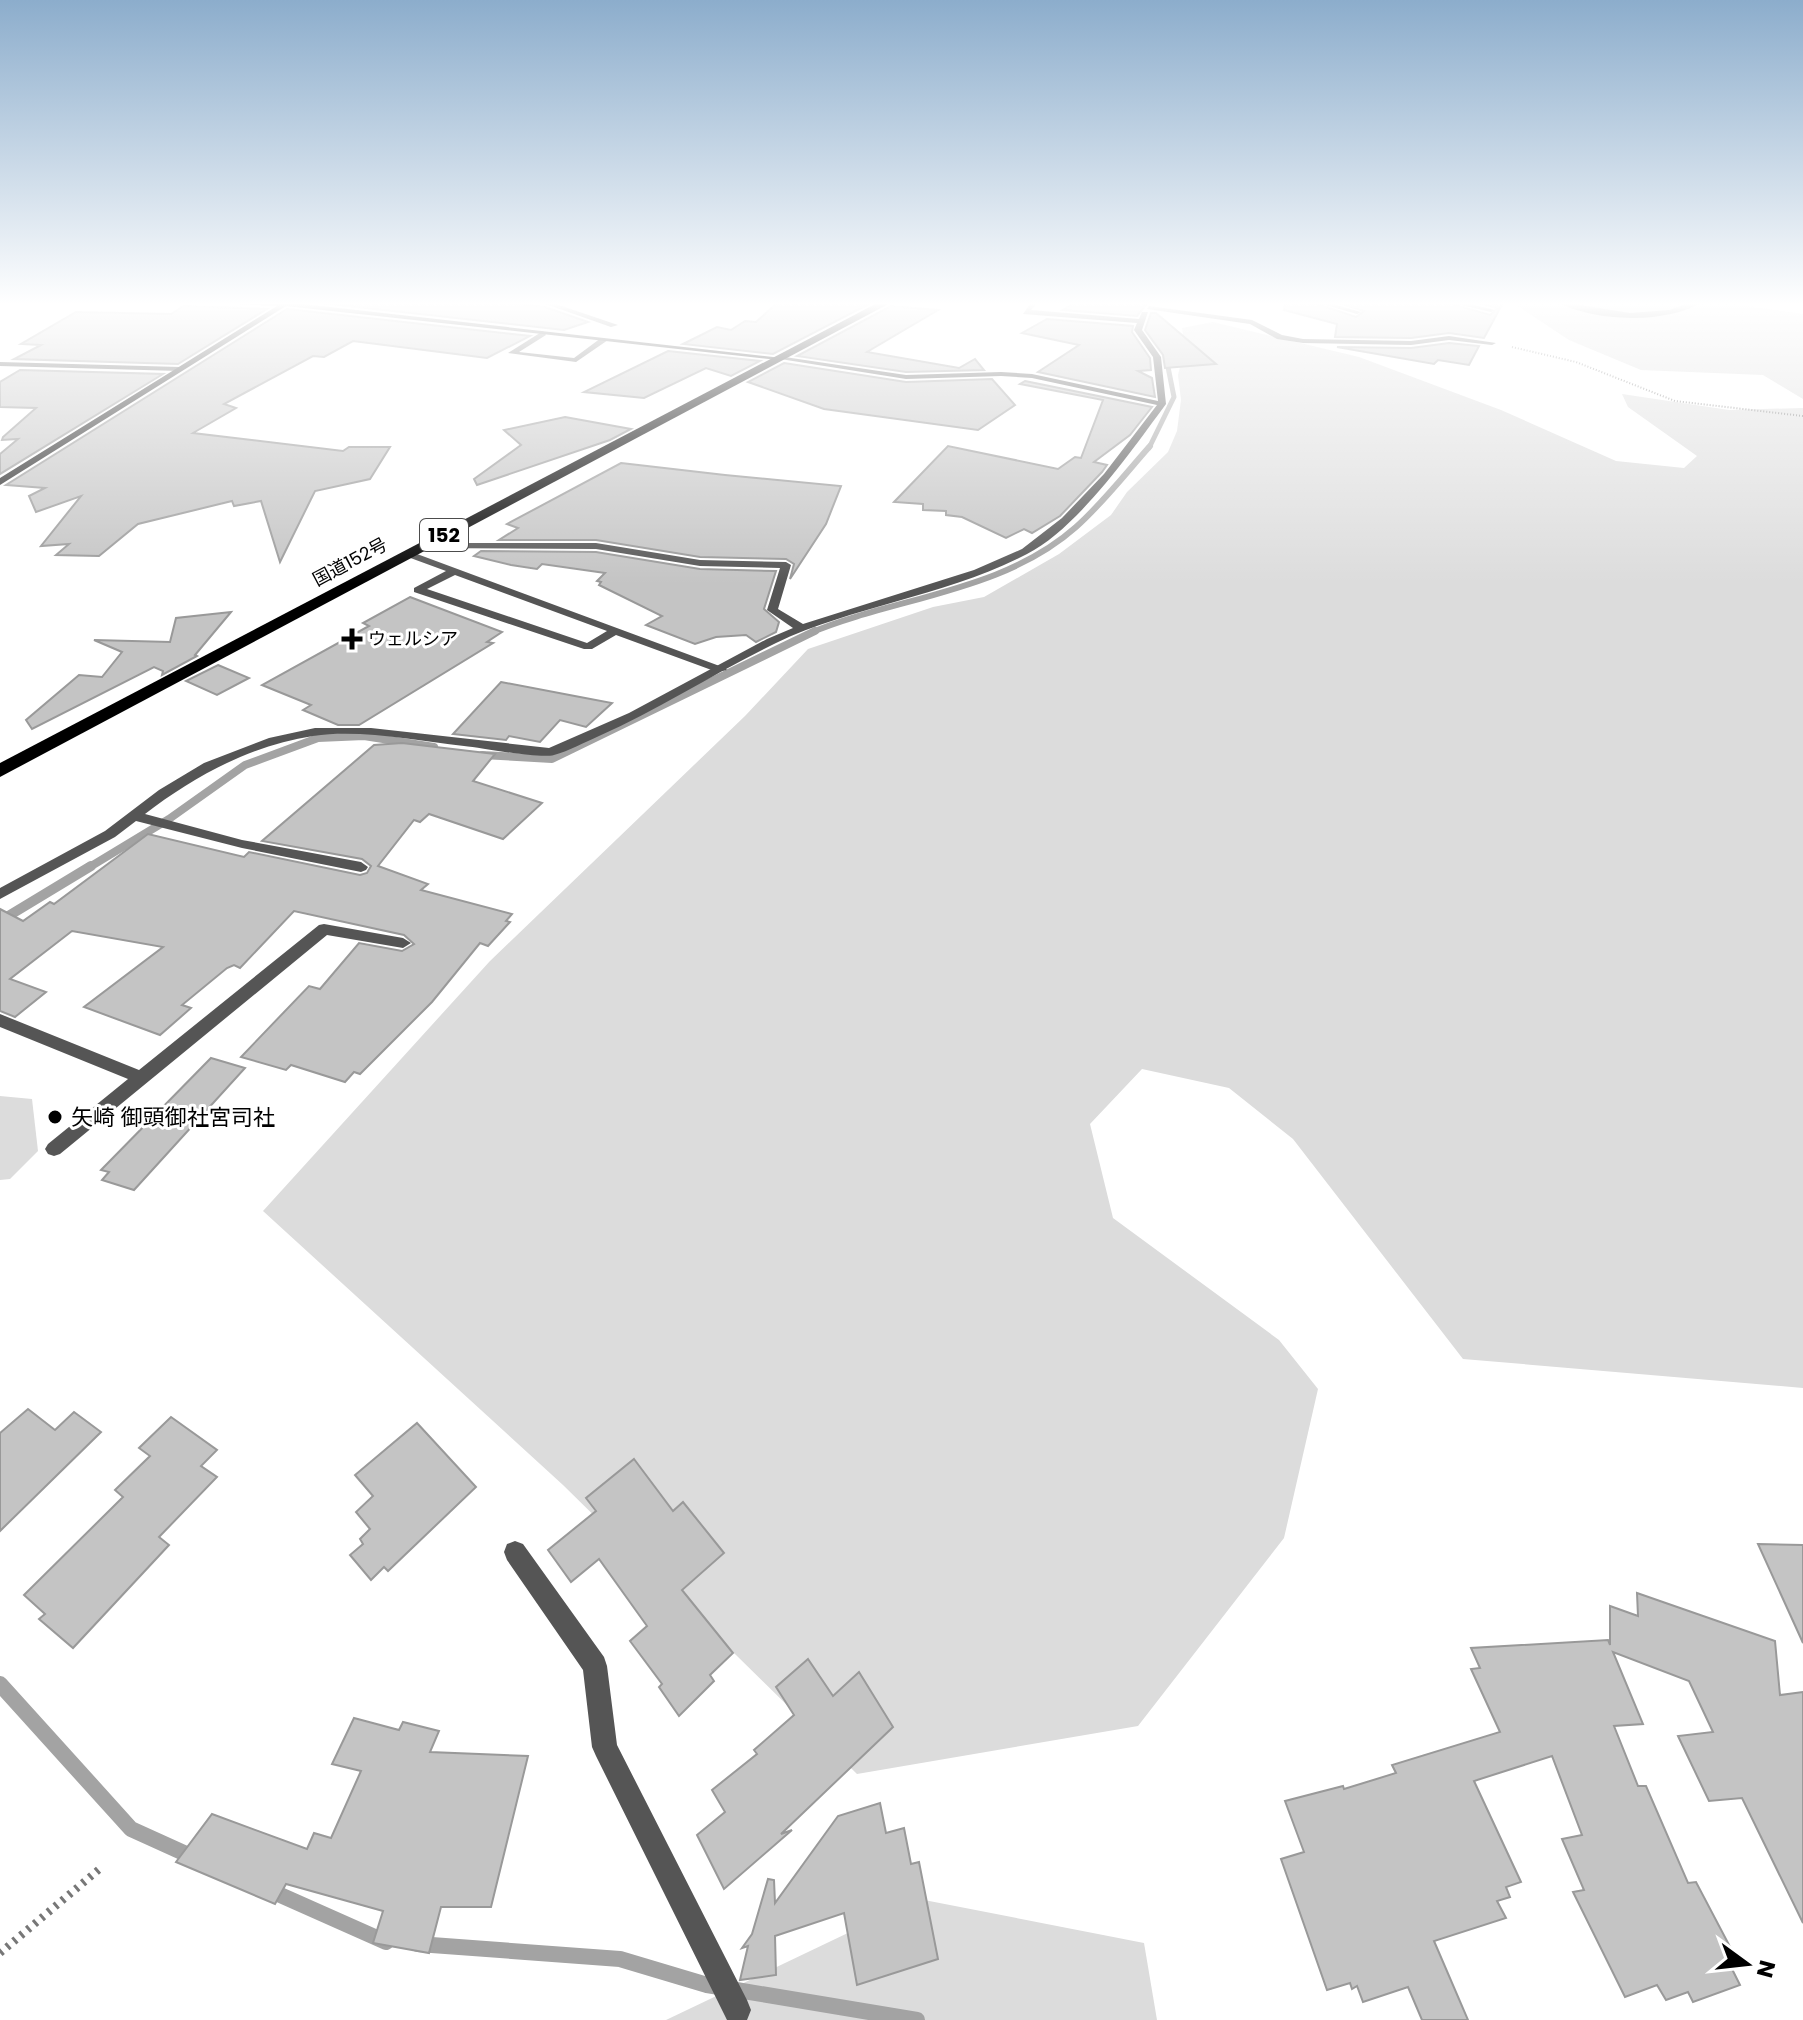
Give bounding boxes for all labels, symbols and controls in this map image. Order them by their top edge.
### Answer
road number: 152 [420,519,468,551]
street label: 国道152号 [308,531,392,592]
place label: ウェルシア [368,626,458,651]
marker: ウェルシア [343,630,361,648]
place label: 矢崎 御頭御社宮司社 [71,1102,275,1133]
marker: 矢崎 御頭御社宮司社 [46,1108,64,1126]
north arrow [1707,1924,1787,2004]
text: N [1749,1957,1783,1981]

